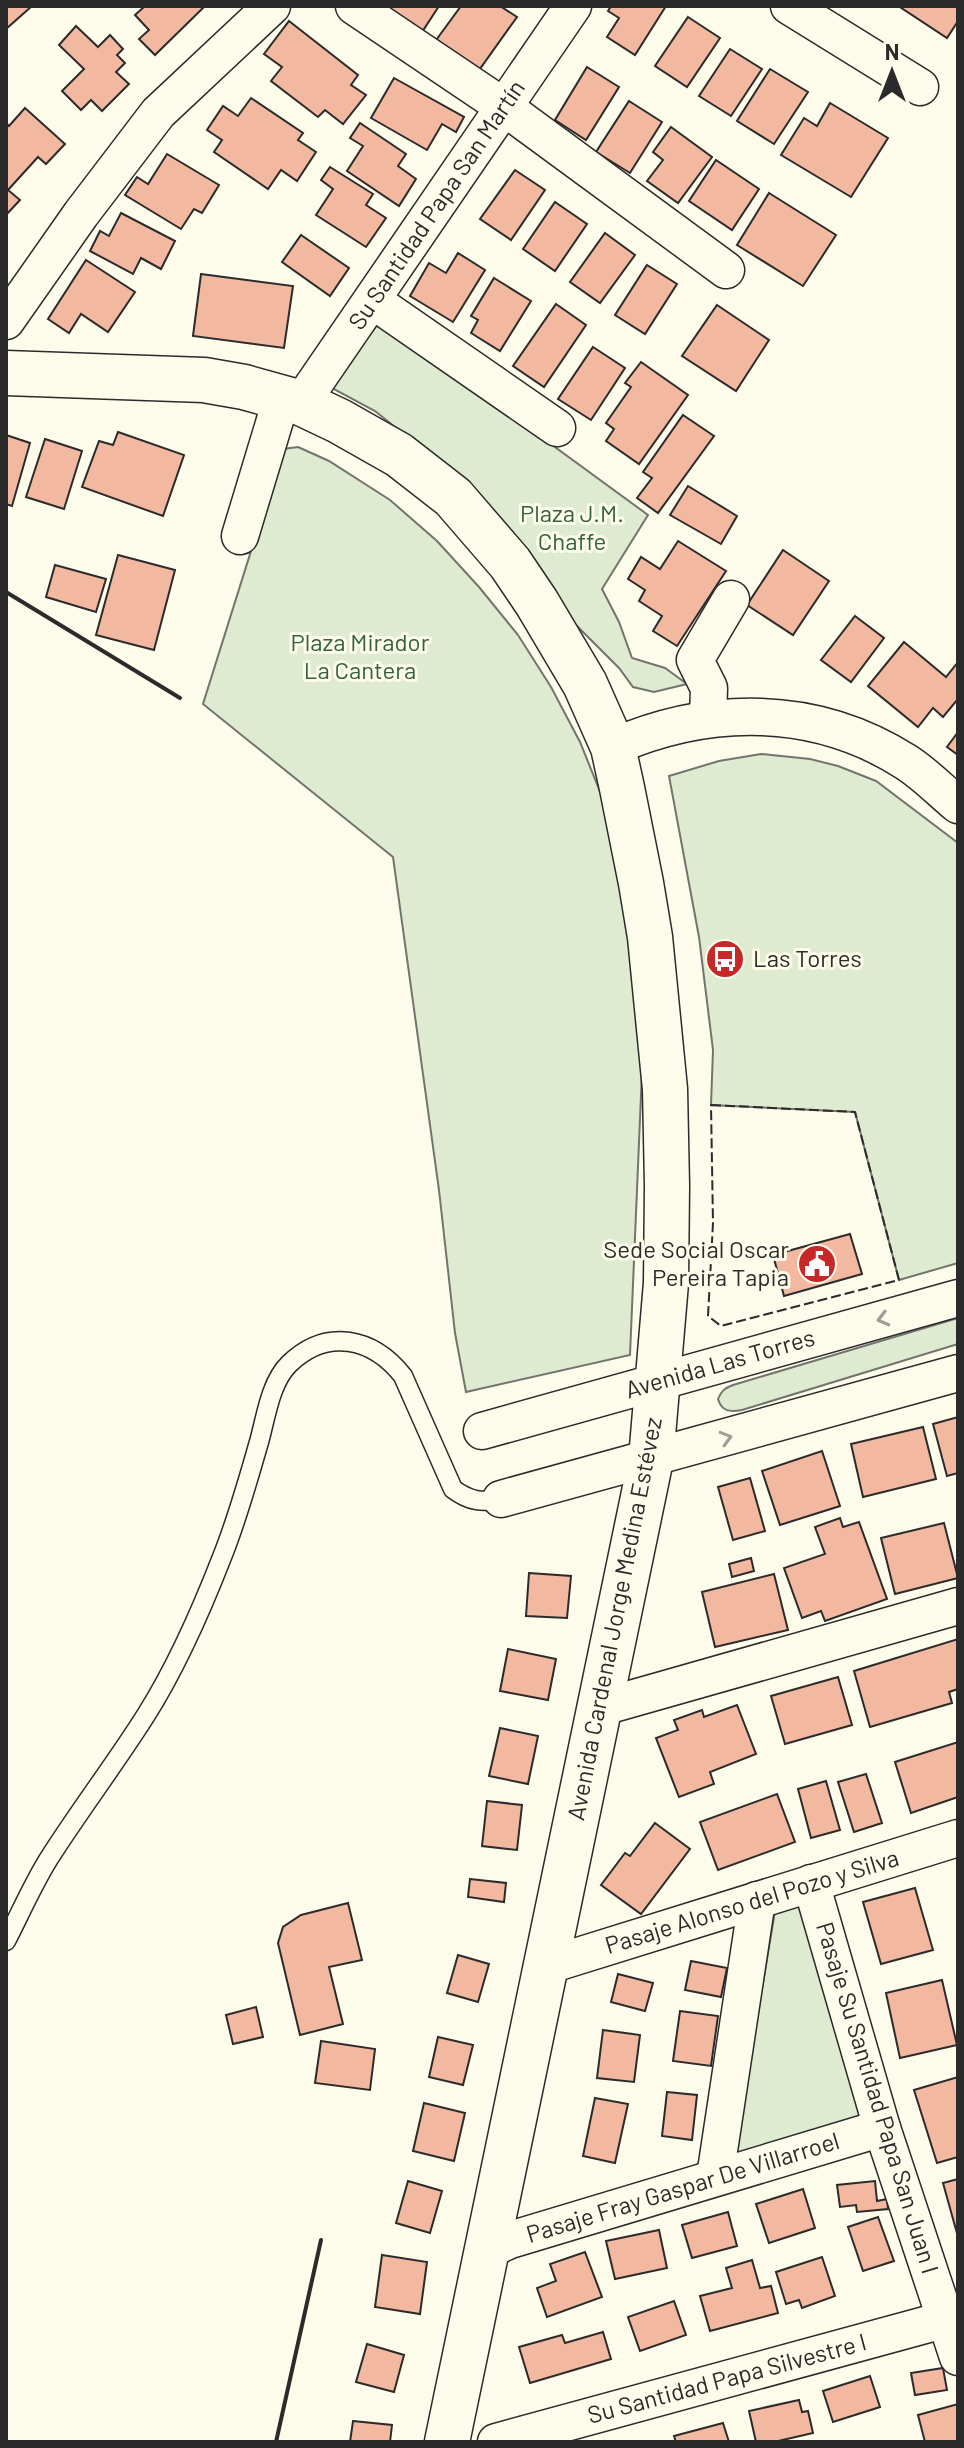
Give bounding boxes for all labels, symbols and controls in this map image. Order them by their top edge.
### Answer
north arrow [852,32,932,112]
text: N [885,38,899,64]
street label: Su Santidad Papa San Martín [341,74,530,335]
park label: Plaza J.M. Chaffe [520,498,624,555]
park label: Plaza Mirador La Cantera [291,627,430,684]
bus stop icon: Las Torres [704,938,746,980]
place label: Las Torres [753,943,862,972]
place label: Sede Social Oscar Pereira Tapia [603,1234,789,1291]
public building icon: Sede Social Oscar Pereira Tapia [796,1243,838,1285]
one-way arrow [876,1310,890,1326]
street label: Avenida Las Torres [622,1322,818,1403]
street label: Avenida Cardenal Jorge Medina Estévez [560,1415,667,1823]
one-way arrow [718,1431,732,1448]
street label: Pasaje Alonso del Pozo y Silva [601,1842,902,1959]
street label: Pasaje Su Santidad Papa San Juan I [811,1918,946,2277]
street label: Pasaje Fray Gaspar De Villarroel [523,2125,843,2248]
street label: Su Santidad Papa Silvestre I [584,2326,869,2429]

